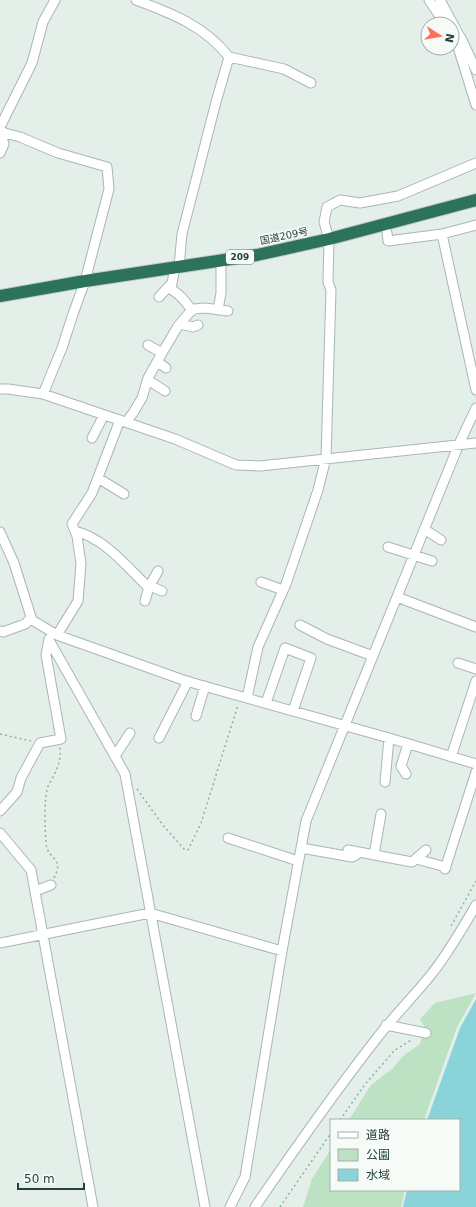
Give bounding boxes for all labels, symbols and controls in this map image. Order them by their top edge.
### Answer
north arrow [420,16,460,56]
text: N [442,32,457,44]
street label: 国道209号 [259,226,309,246]
road number: 209 [226,250,254,264]
legend [330,1119,460,1191]
text: 道路 [366,1128,390,1142]
text: 公園 [366,1148,390,1162]
scale bar [18,1165,84,1191]
text: 水域 [366,1168,390,1182]
text: 50 m [24,1172,55,1186]

